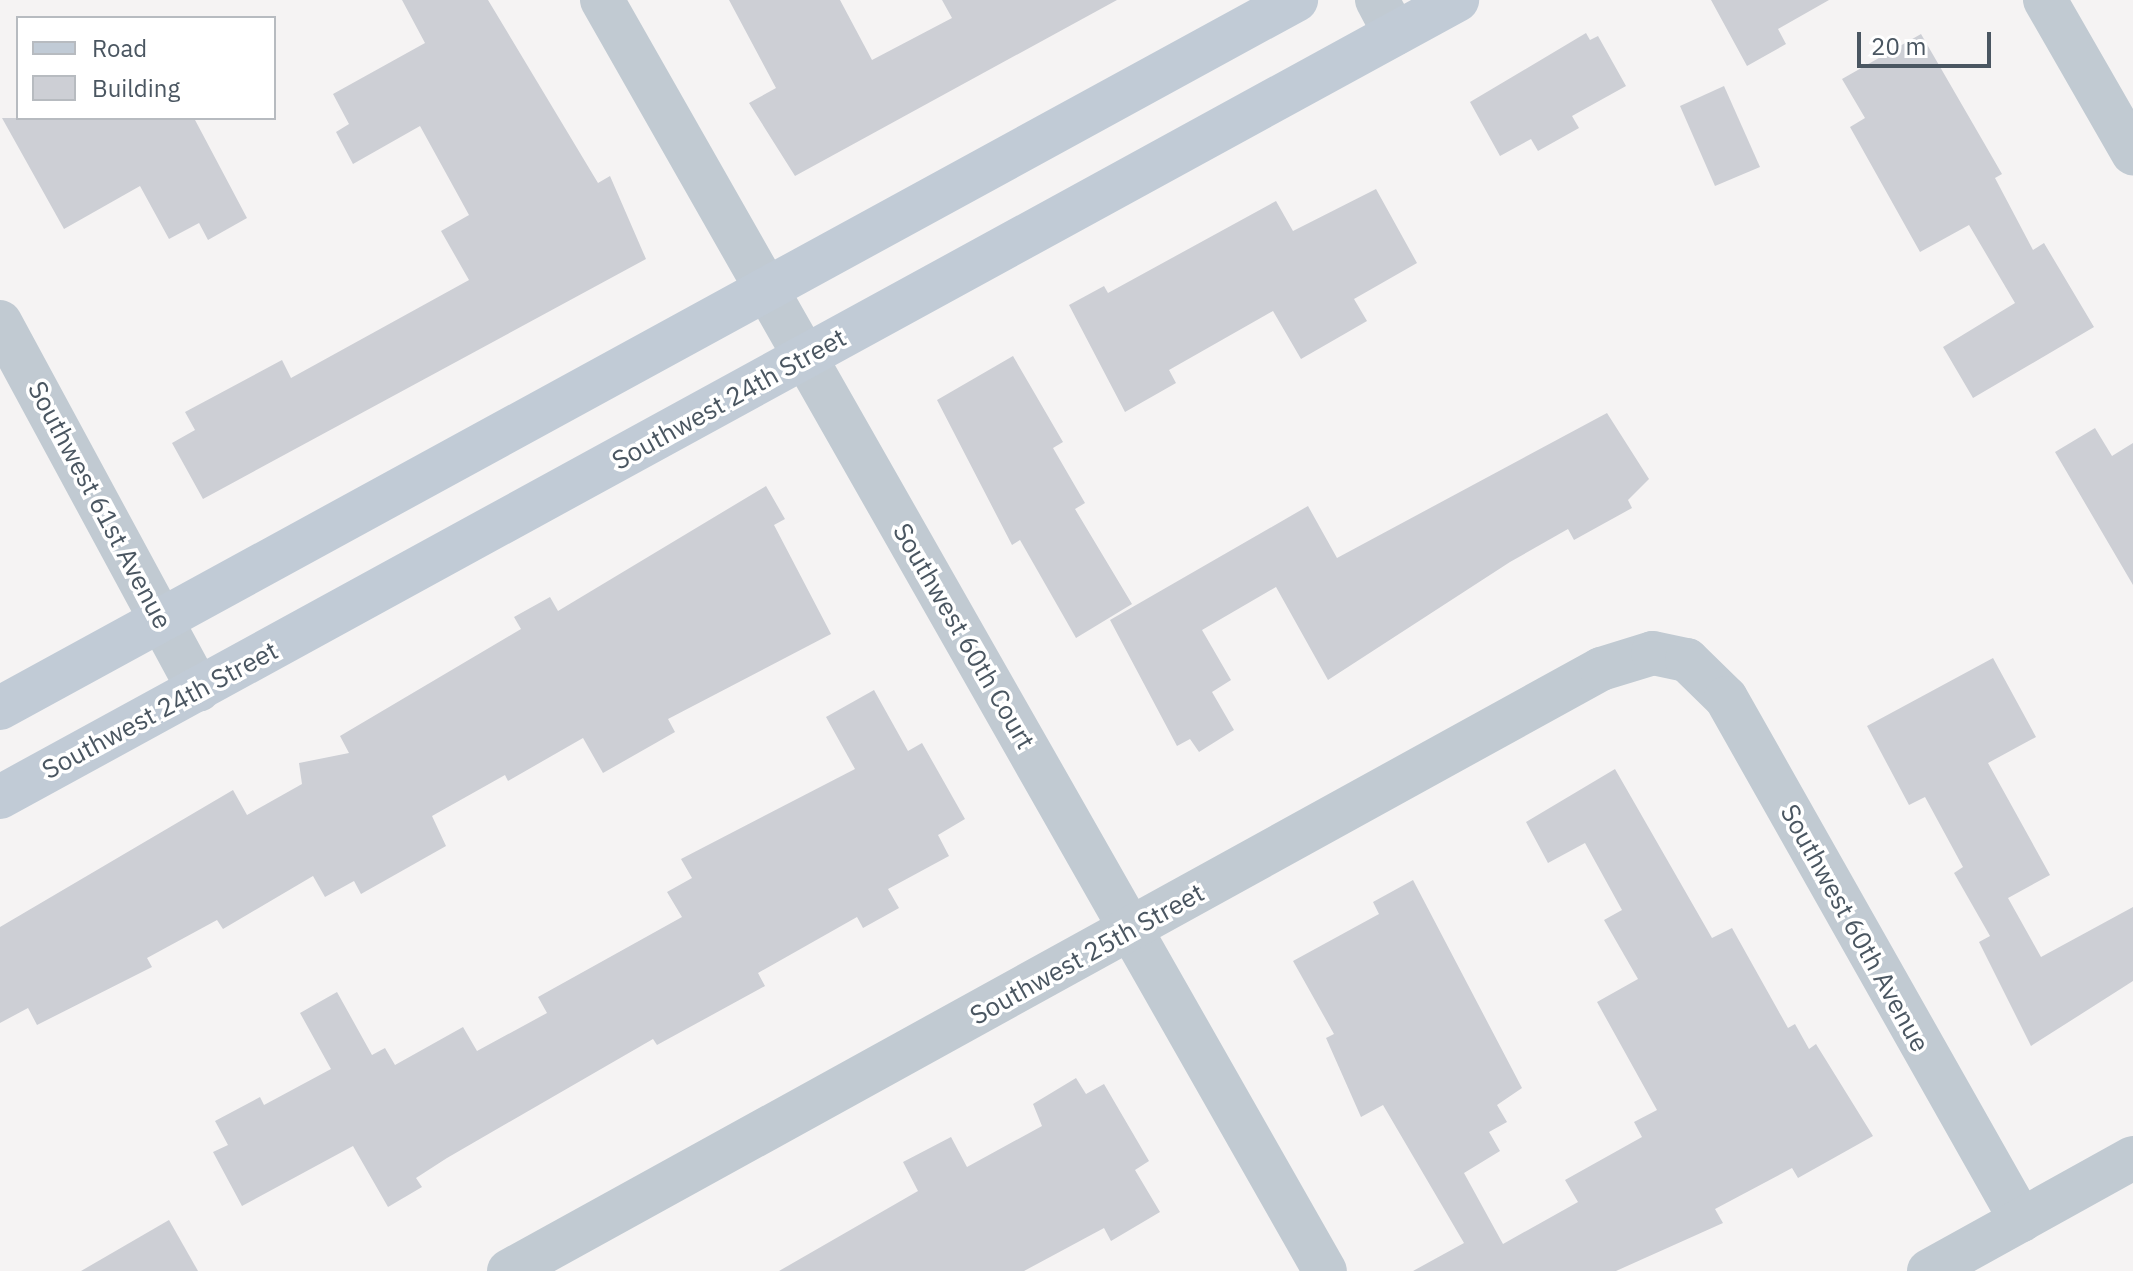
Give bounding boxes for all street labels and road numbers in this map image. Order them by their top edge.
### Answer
street label: Southwest 24th Street [607,322,851,476]
street label: Southwest 61st Avenue [21,376,179,634]
street label: Southwest 60th Court [887,518,1041,754]
street label: Southwest 24th Street [37,635,283,785]
street label: Southwest 60th Avenue [1774,799,1936,1057]
street label: Southwest 25th Street [965,877,1209,1031]

